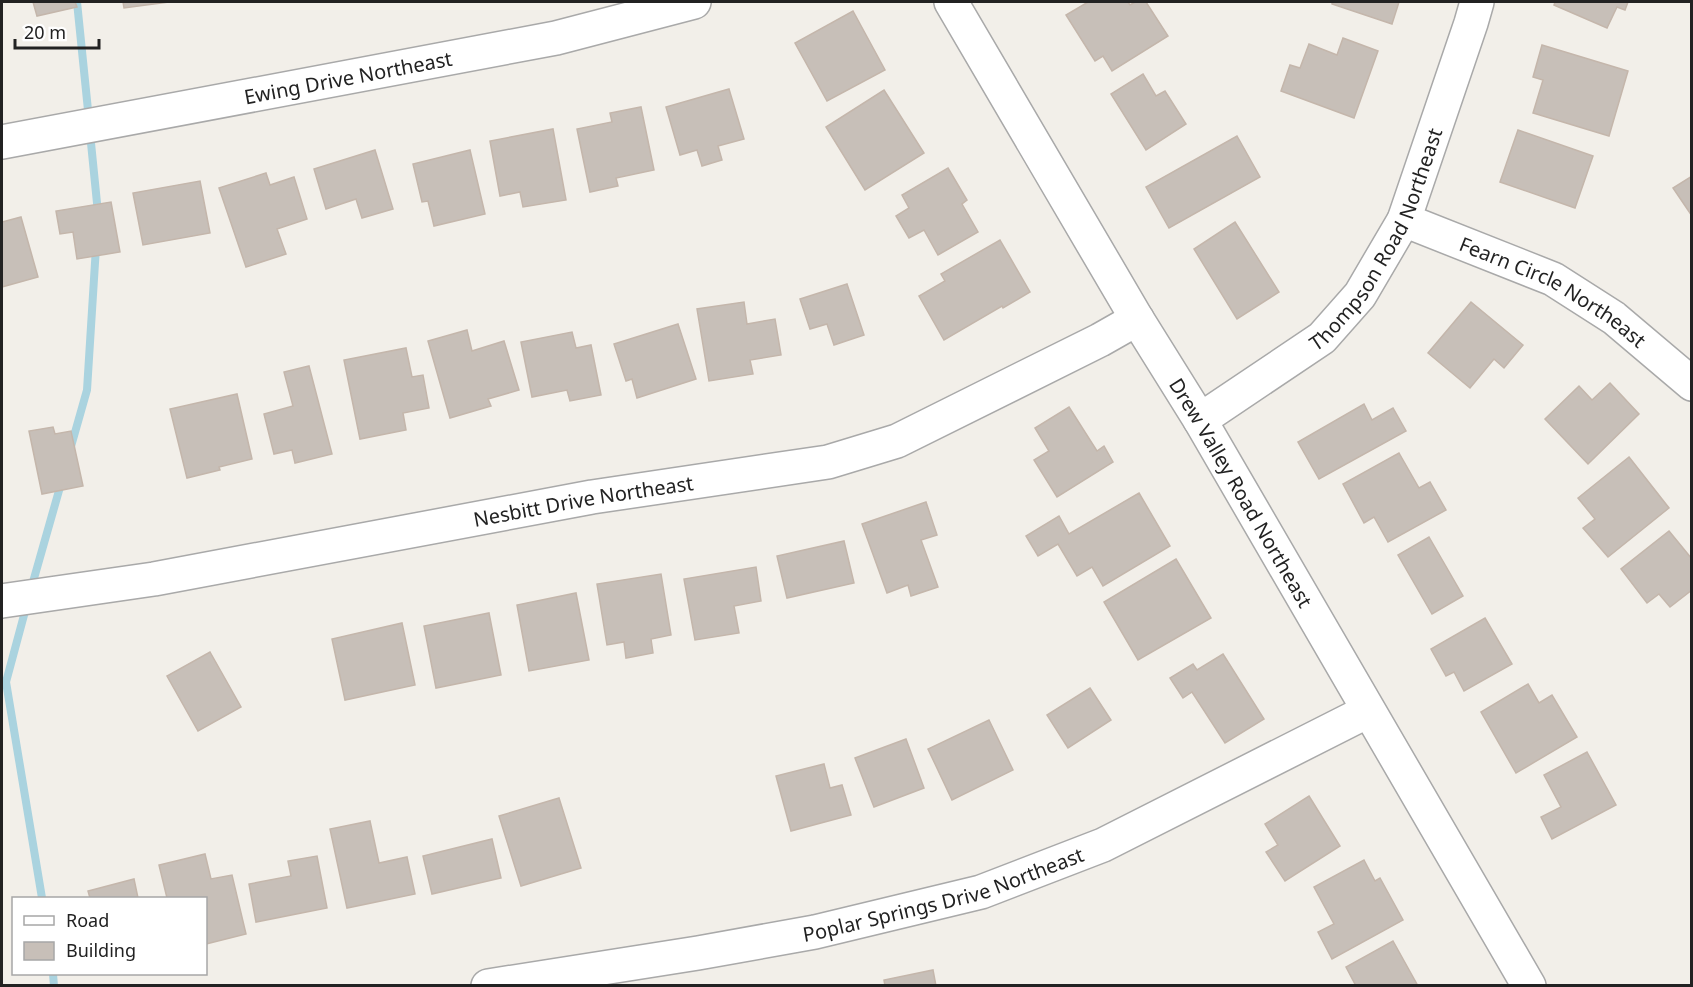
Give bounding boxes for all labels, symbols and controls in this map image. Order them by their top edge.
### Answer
scale bar [15,12,99,50]
text: 20 m [24,20,66,44]
street label: Ewing Drive Northeast [242,44,454,110]
street label: Thompson Road Northeast [1304,124,1448,356]
street label: Fearn Circle Northeast [1456,230,1652,353]
street label: Drew Valley Road Northeast [1163,373,1319,612]
street label: Nesbitt Drive Northeast [471,469,695,532]
street label: Poplar Springs Drive Northeast [800,840,1087,947]
legend [12,897,207,975]
text: Road [66,908,109,932]
text: Building [66,938,136,962]

